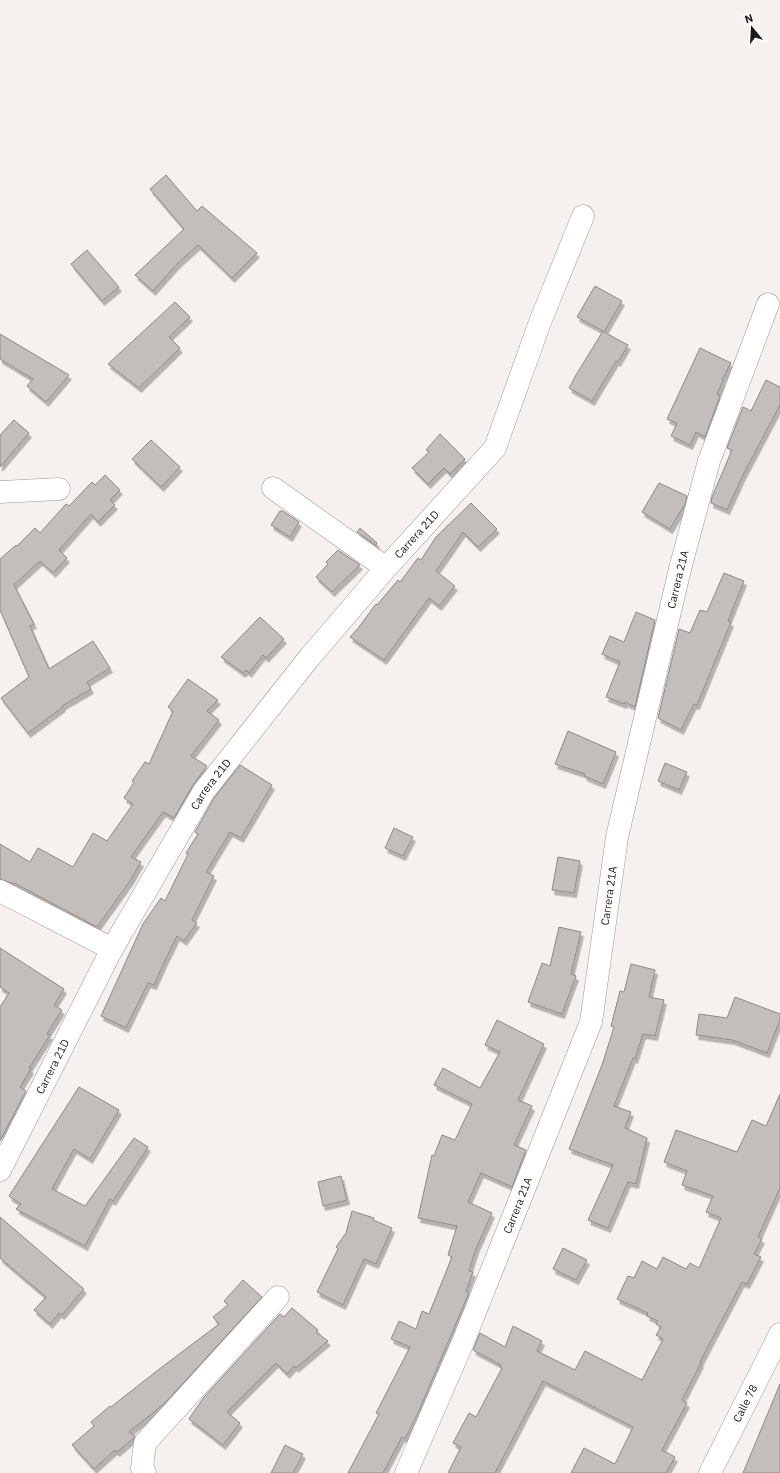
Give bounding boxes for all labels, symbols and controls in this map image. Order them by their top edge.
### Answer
north arrow [732,8,772,48]
text: N [743,11,755,26]
street label: Carrera 21D [391,507,442,561]
street label: Carrera 21A [664,549,692,610]
street label: Carrera 21D [188,756,234,812]
street label: Carrera 21A [598,865,620,926]
street label: Carrera 21D [33,1037,72,1096]
street label: Carrera 21A [500,1175,535,1236]
street label: Calle 78 [730,1382,760,1425]

